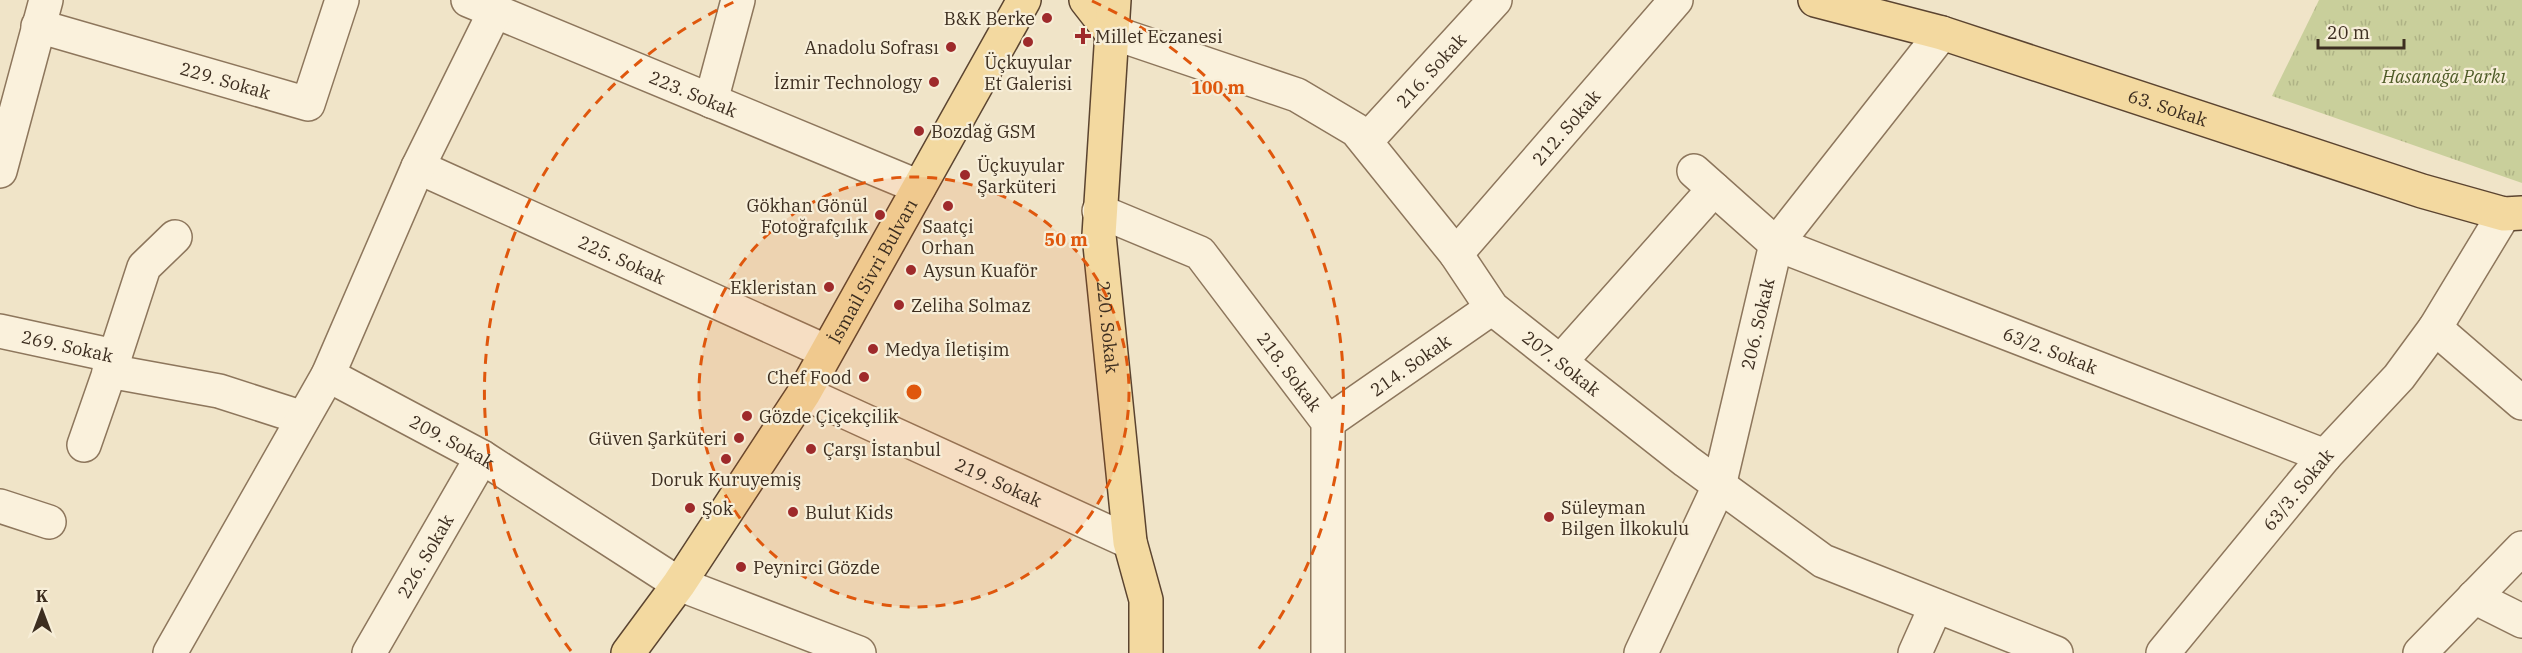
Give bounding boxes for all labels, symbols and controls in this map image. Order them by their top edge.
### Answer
place label: B&K Berke [944,7,1035,30]
marker: B&K Berke [1040,11,1054,25]
scale bar [2318,12,2404,50]
text: 20 m [2327,21,2370,44]
place label: Millet Eczanesi [1095,25,1223,48]
street label: 216. Sokak [1391,28,1471,112]
marker: Millet Eczanesi [1076,29,1090,43]
marker: Üçkuyular Et Galerisi [1021,35,1035,49]
place label: Anadolu Sofrası [804,36,939,59]
marker: Anadolu Sofrası [944,40,958,54]
place label: Üçkuyular Et Galerisi [984,51,1072,95]
street label: 229. Sokak [177,56,274,104]
street label: 223. Sokak [646,65,741,122]
park label: Hasanağa Parkı [2381,65,2507,88]
place label: İzmir Technology [774,71,922,94]
marker: İzmir Technology [927,75,941,89]
text: 100 m [1191,76,1246,99]
street label: 212. Sokak [1527,84,1605,170]
street label: 63. Sokak [2125,84,2211,131]
place label: Bozdağ GSM [931,120,1036,143]
marker: Bozdağ GSM [912,124,926,138]
place label: Üçkuyular Şarküteri [977,154,1065,198]
marker: Üçkuyular Şarküteri [958,168,972,182]
place label: Gökhan Gönül Fotoğrafçılık [746,194,868,238]
street label: İsmail Sivri Bulvarı [823,194,922,347]
marker: Saatçi Orhan [941,199,955,213]
marker: Gökhan Gönül Fotoğrafçılık [873,208,887,222]
place label: Saatçi Orhan [921,215,975,259]
text: 50 m [1044,228,1088,251]
street label: 225. Sokak [575,230,670,289]
place label: Aysun Kuaför [923,259,1038,282]
marker: Aysun Kuaför [904,263,918,277]
street label: 206. Sokak [1735,275,1779,372]
place label: Ekleristan [730,276,817,299]
marker: Ekleristan [822,280,836,294]
street label: 220. Sokak [1092,280,1124,375]
place label: Zeliha Solmaz [911,294,1031,317]
marker: Zeliha Solmaz [892,298,906,312]
street label: 63/2. Sokak [2000,321,2102,379]
street label: 269. Sokak [20,325,116,367]
street label: 207. Sokak [1518,325,1606,401]
street label: 218. Sokak [1252,327,1327,416]
street label: 214. Sokak [1365,329,1455,401]
place label: Medya İletişim [885,338,1010,361]
marker: Medya İletişim [866,342,880,356]
place label: Chef Food [767,366,852,389]
marker: Chef Food [857,370,871,384]
centre of rings [904,382,924,402]
place label: Gözde Çiçekçilik [759,405,899,428]
street label: 209. Sokak [406,409,500,474]
marker: Gözde Çiçekçilik [740,409,754,423]
place label: Güven Şarküteri [589,427,727,450]
marker: Güven Şarküteri [732,431,746,445]
place label: Çarşı İstanbul [823,438,941,461]
marker: Çarşı İstanbul [804,442,818,456]
street label: 63/3. Sokak [2257,443,2338,535]
marker: Doruk Kuruyemiş [719,452,733,466]
street label: 219. Sokak [952,452,1046,512]
place label: Doruk Kuruyemiş [651,468,801,491]
place label: Süleyman Bilgen İlkokulu [1561,496,1689,540]
place label: Şok [702,497,734,520]
marker: Şok [683,501,697,515]
place label: Bulut Kids [805,501,893,524]
marker: Bulut Kids [786,505,800,519]
street label: 226. Sokak [392,509,458,602]
marker: Süleyman Bilgen İlkokulu [1542,510,1556,524]
place label: Peynirci Gözde [753,556,880,579]
marker: Peynirci Gözde [734,560,748,574]
north arrow [12,581,72,641]
text: K [36,586,49,606]

